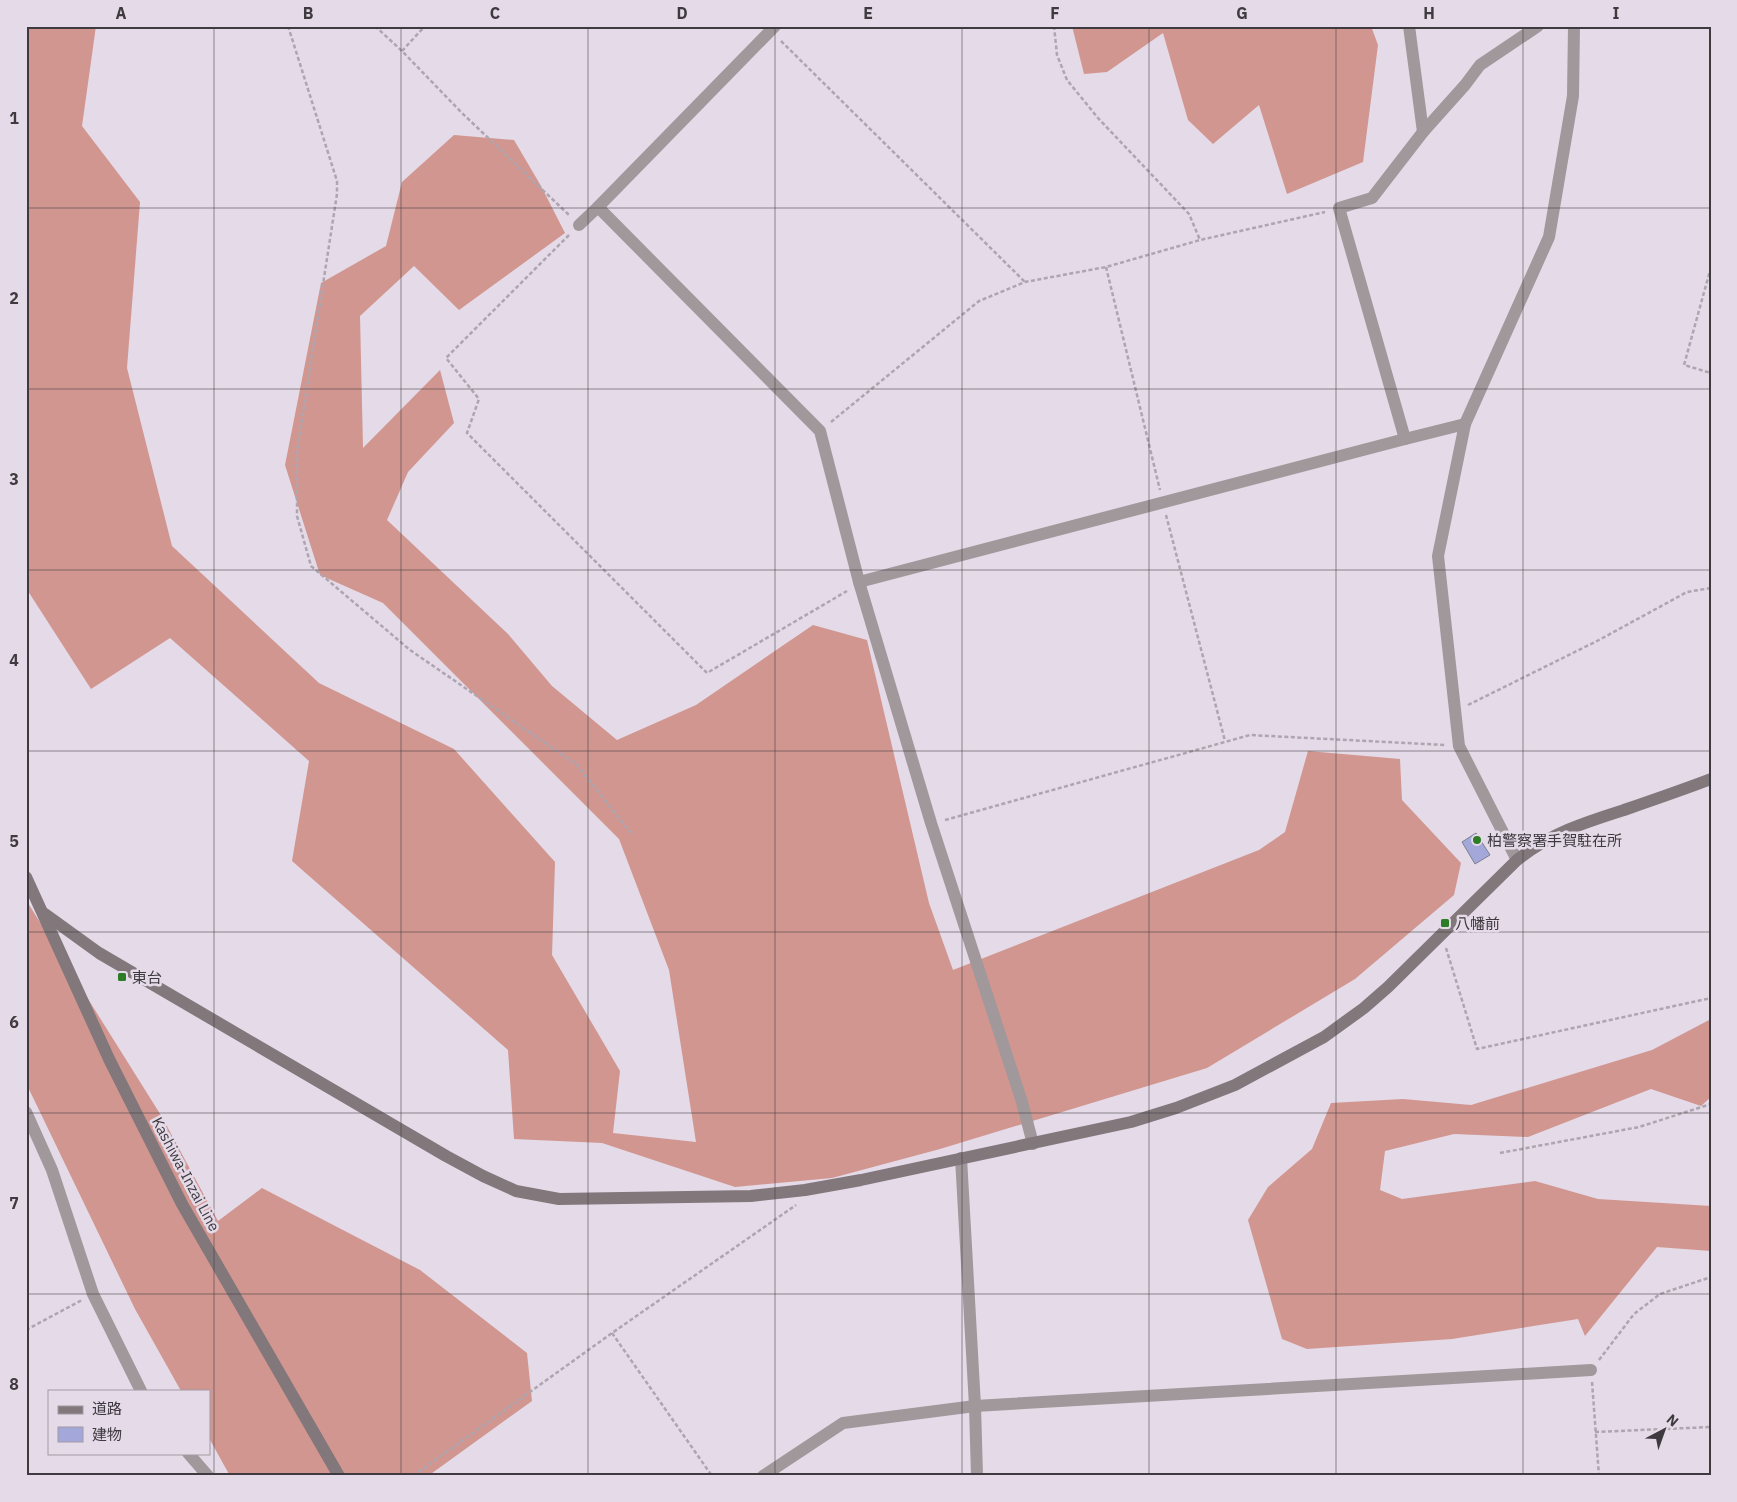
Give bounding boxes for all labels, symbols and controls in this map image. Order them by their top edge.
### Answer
text: A [116,3,127,23]
text: B [303,3,314,23]
text: C [490,3,500,23]
text: D [676,3,688,23]
text: E [863,3,873,23]
text: F [1050,3,1060,23]
text: G [1236,3,1248,23]
text: H [1423,3,1435,23]
text: I [1613,3,1620,23]
text: 1 [9,108,19,128]
text: 2 [9,288,19,308]
text: 3 [9,469,19,489]
text: 4 [9,650,19,670]
text: 5 [9,831,19,851]
place label: 柏警察署手賀駐在所 [1487,831,1622,850]
marker: 柏警察署手賀駐在所 [1471,834,1483,846]
place label: 八幡前 [1455,914,1500,933]
marker: 八幡前 [1439,917,1451,929]
place label: 東台 [132,968,162,987]
marker: 東台 [116,971,128,983]
text: 6 [9,1012,19,1032]
street label: Kashiwa-Inzai Line [148,1114,224,1234]
text: 7 [9,1193,19,1213]
text: 8 [9,1374,19,1394]
legend [48,1390,210,1454]
text: 道路 [92,1399,122,1418]
north arrow [1640,1404,1690,1454]
text: N [1663,1410,1682,1430]
text: 建物 [92,1425,122,1444]

